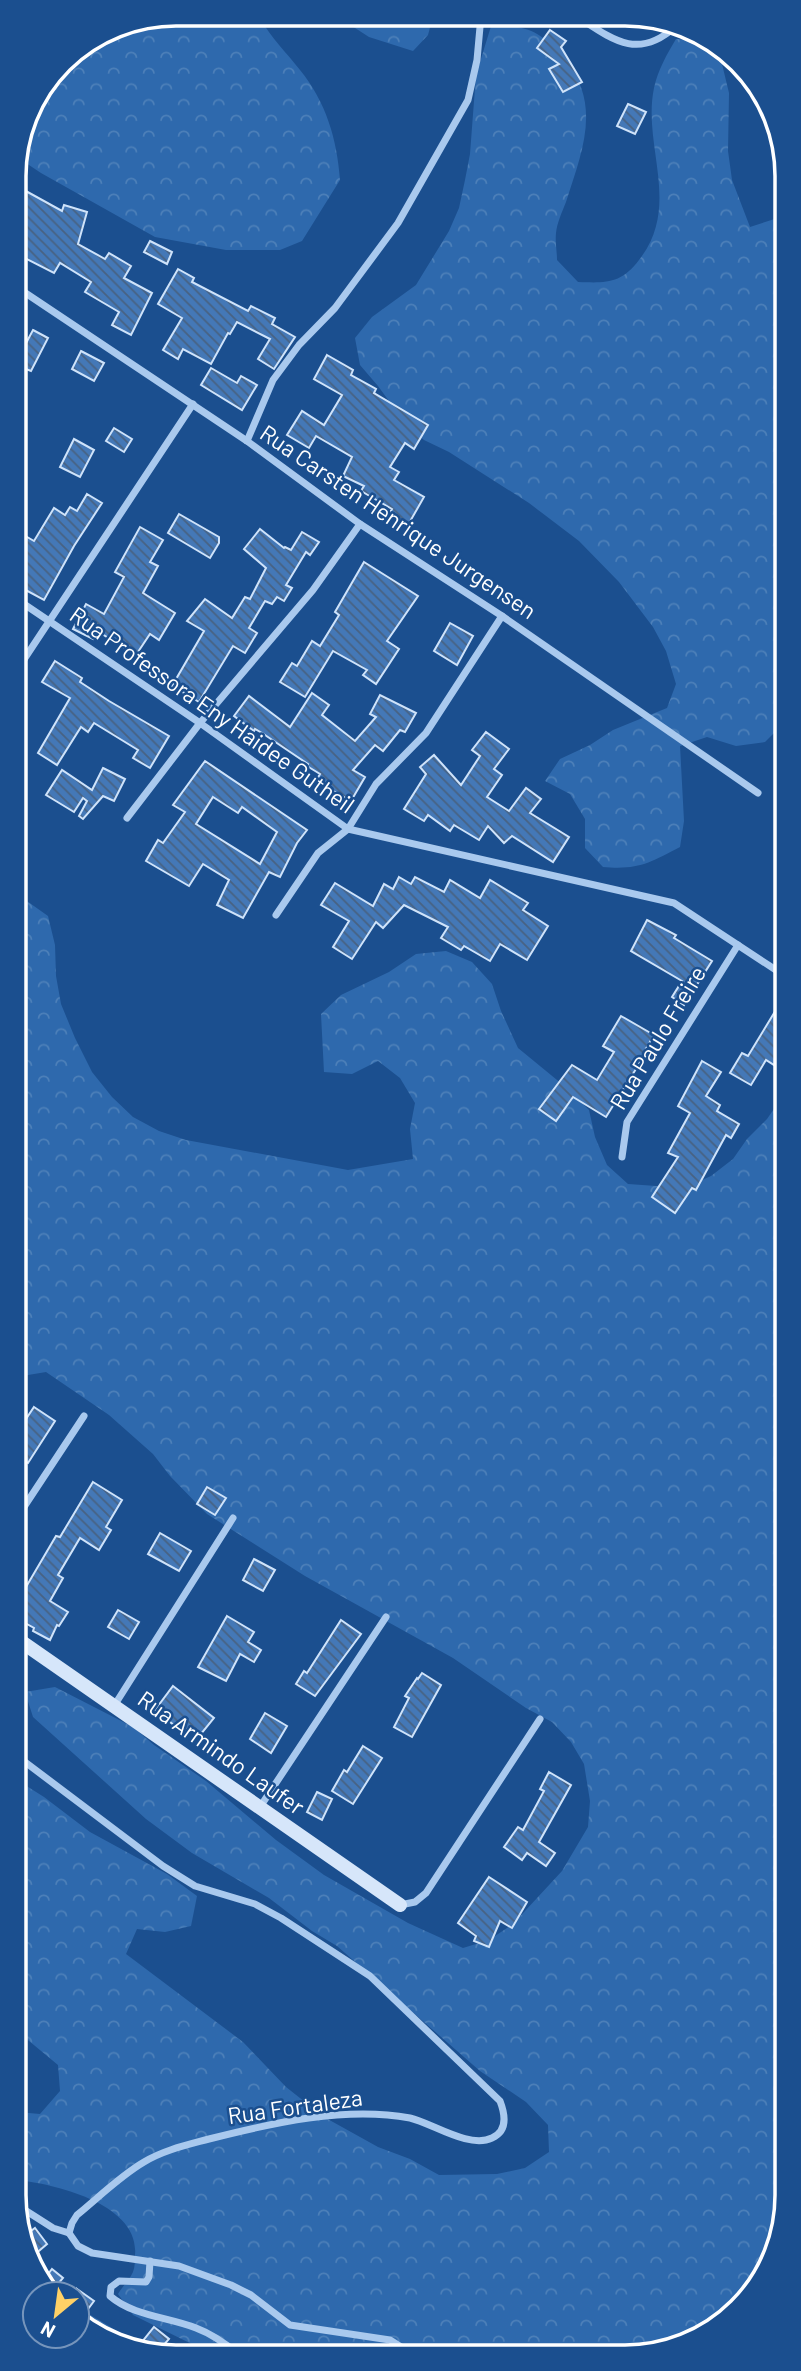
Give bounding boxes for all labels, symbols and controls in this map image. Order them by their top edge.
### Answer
street label: Rua Carsten Henrique Jurgensen [255,418,542,624]
street label: Rua Professora Eny Haidee Gutheil [65,600,360,819]
street label: Rua Paulo Freire [603,961,711,1114]
street label: Rua Armindo Laufer [133,1684,311,1820]
street label: Rua Fortaleza [226,2083,364,2129]
north arrow [21,2280,91,2350]
text: N [36,2317,59,2343]

